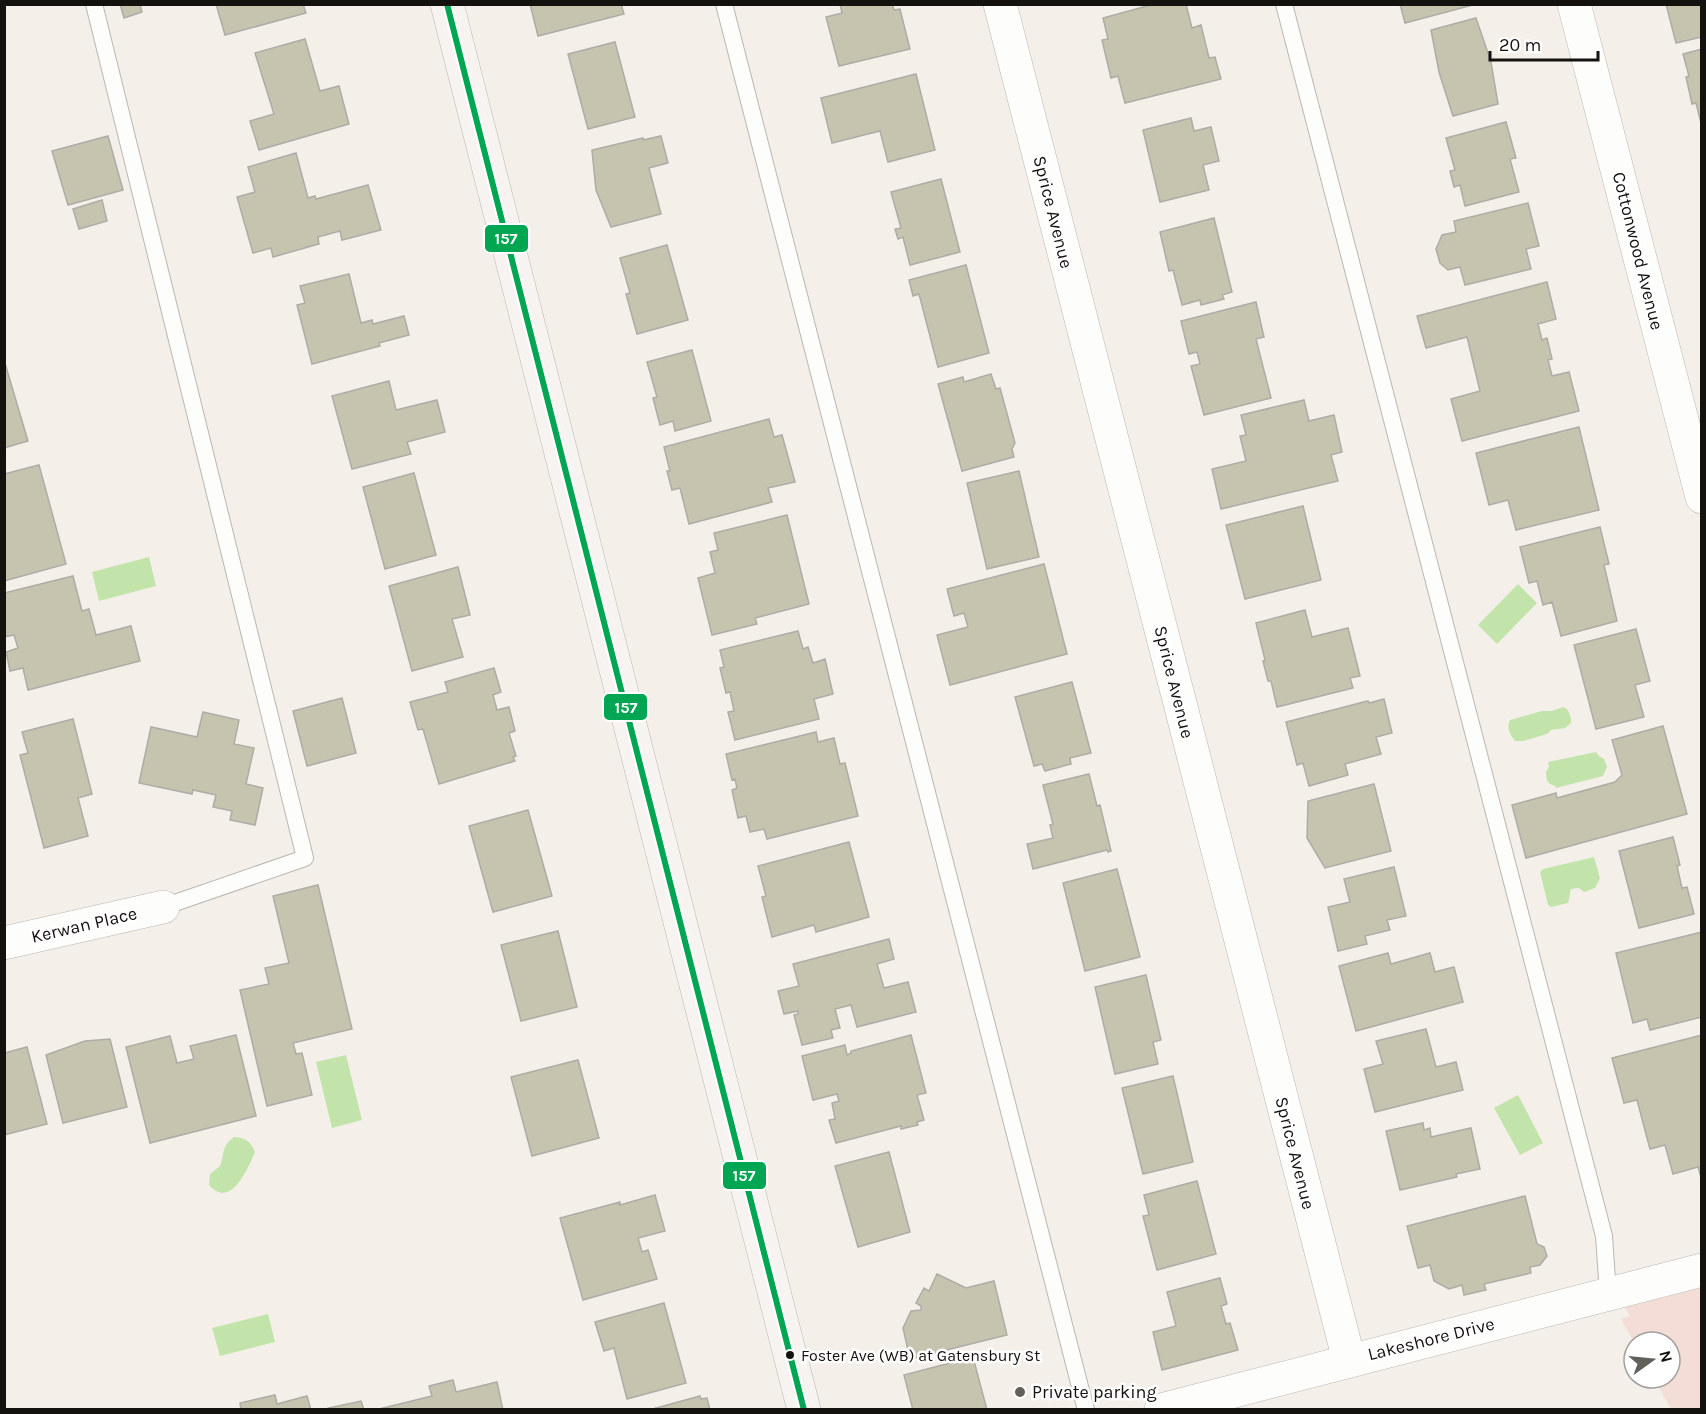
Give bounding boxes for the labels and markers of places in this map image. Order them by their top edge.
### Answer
place label: Foster Ave (WB) at Gatensbury St [801,1346,1040,1365]
marker: Foster Ave (WB) at Gatensbury St [784,1349,796,1361]
place label: Private parking [1032,1381,1157,1403]
marker: Private parking [1013,1385,1027,1399]

